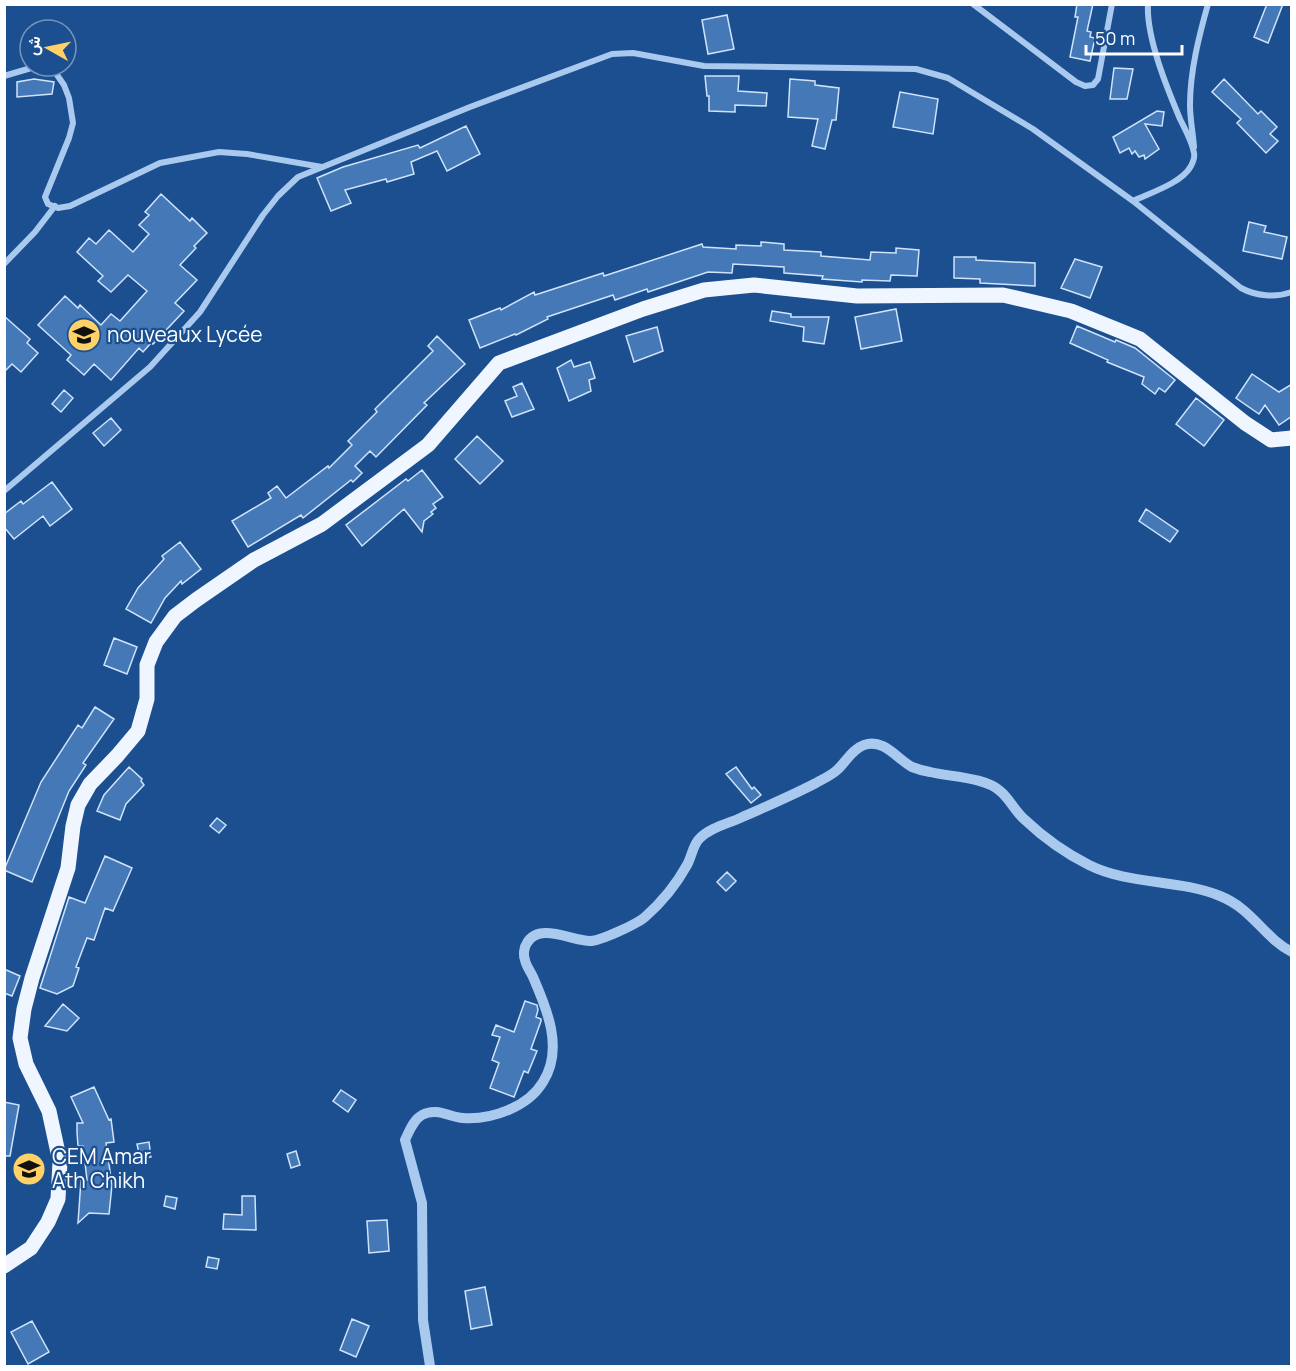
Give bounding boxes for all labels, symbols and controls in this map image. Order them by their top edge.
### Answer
north arrow [18,18,78,78]
scale bar [1086,18,1182,56]
text: 50 m [1095,26,1135,50]
text: ش [21,34,46,57]
school or university icon: nouveaux Lycée [66,317,102,353]
place label: nouveaux Lycée [107,320,263,348]
place label: CEM Amar Ath Chikh [52,1142,152,1194]
school or university icon: CEM Amar Ath Chikh [11,1151,47,1187]

